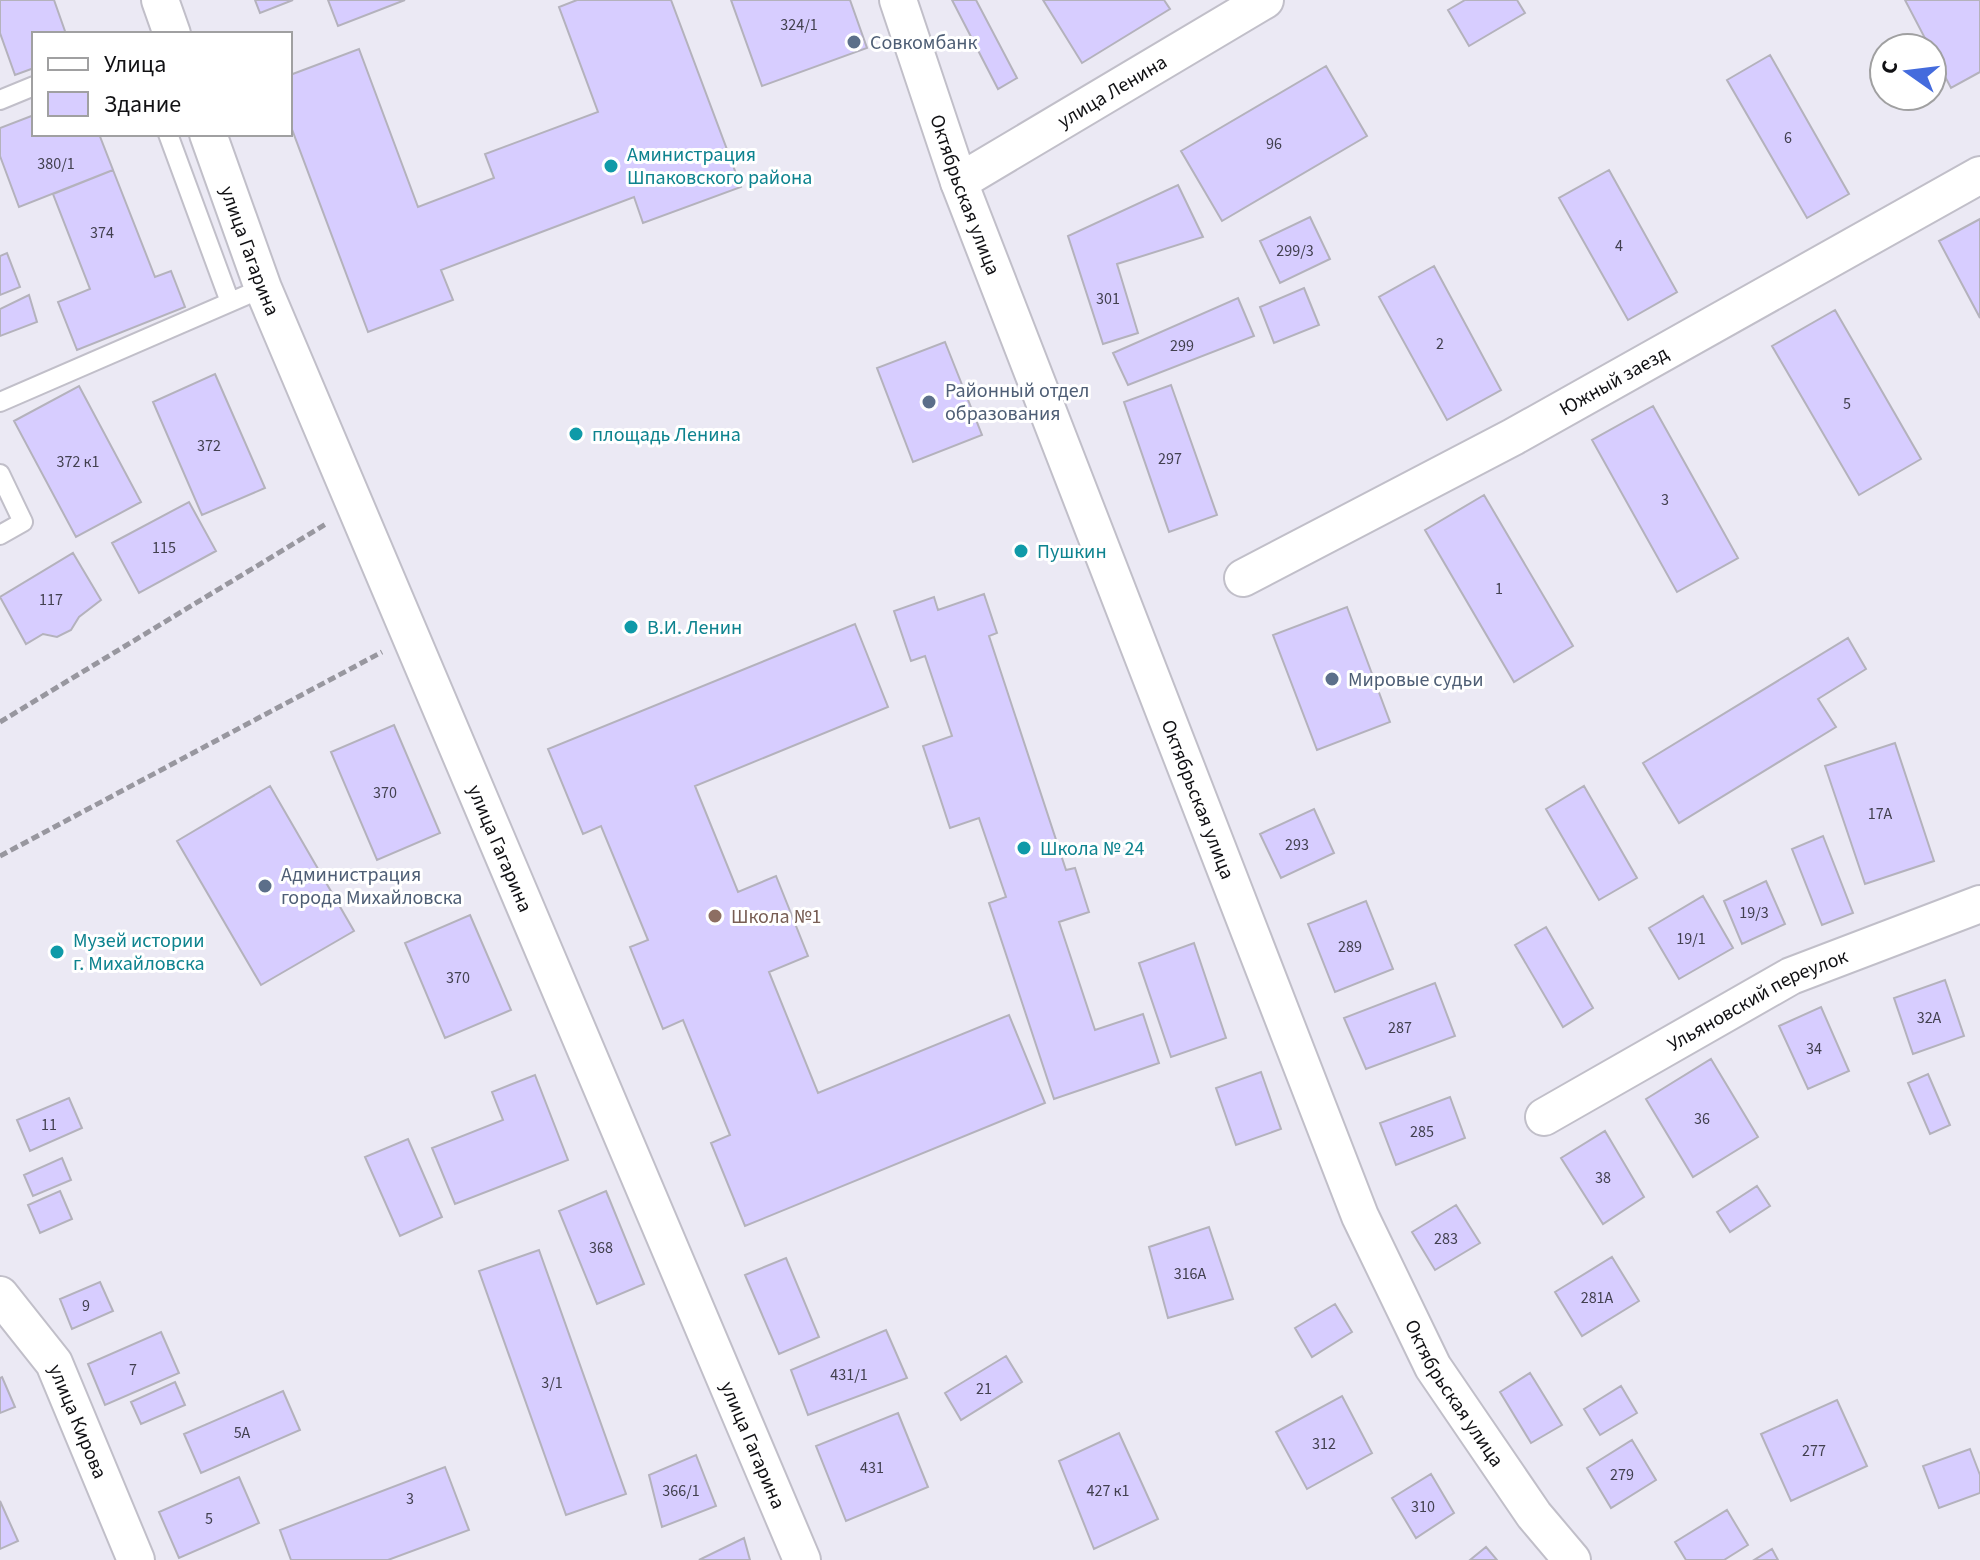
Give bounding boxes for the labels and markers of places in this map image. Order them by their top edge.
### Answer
place label: Совкомбанк [870,29,977,57]
marker: Совкомбанк [845,33,863,51]
place label: Аминистрация Шпаковского района [627,141,812,192]
marker: Аминистрация Шпаковского района [602,157,620,175]
place label: Районный отдел образования [945,377,1089,428]
marker: Районный отдел образования [920,393,938,411]
place label: площадь Ленина [592,421,741,449]
marker: площадь Ленина [567,425,585,443]
place label: Пушкин [1037,538,1107,566]
marker: Пушкин [1012,542,1030,560]
place label: В.И. Ленин [647,614,742,642]
marker: В.И. Ленин [622,618,640,636]
place label: Мировые судьи [1348,666,1484,694]
marker: Мировые судьи [1323,670,1341,688]
place label: Школа № 24 [1040,835,1144,863]
marker: Школа № 24 [1015,839,1033,857]
place label: Администрация города Михайловска [281,861,462,912]
marker: Администрация города Михайловска [256,877,274,895]
place label: Школа №1 [731,903,821,931]
marker: Школа №1 [706,907,724,925]
place label: Музей истории г. Михайловска [73,927,205,978]
marker: Музей истории г. Михайловска [48,943,66,961]

